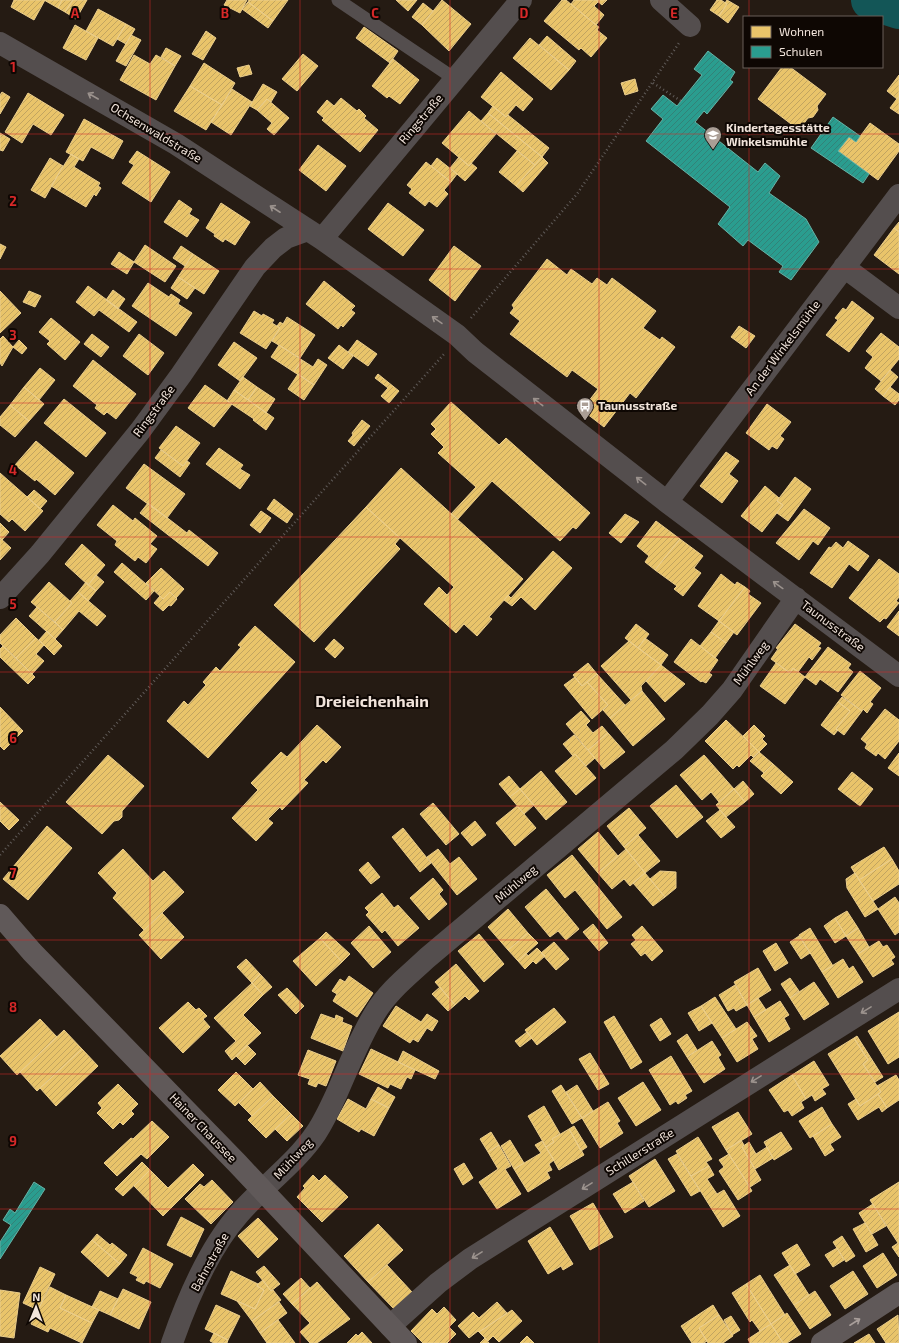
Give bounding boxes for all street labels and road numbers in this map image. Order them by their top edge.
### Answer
street label: Ringstraße [395,91,445,146]
street label: Ochsenwaldstraße [108,99,205,165]
street label: An der Winkelsmühle [742,297,822,398]
street label: Ringstraße [129,382,177,439]
street label: Taunusstraße [799,597,868,654]
street label: Mühlweg [730,638,771,687]
street label: Mühlweg [491,861,540,905]
street label: Hainer Chaussee [167,1090,240,1165]
street label: Schillerstraße [603,1125,676,1178]
street label: Mühlweg [270,1135,315,1182]
street label: Bahnstraße [187,1230,231,1293]

